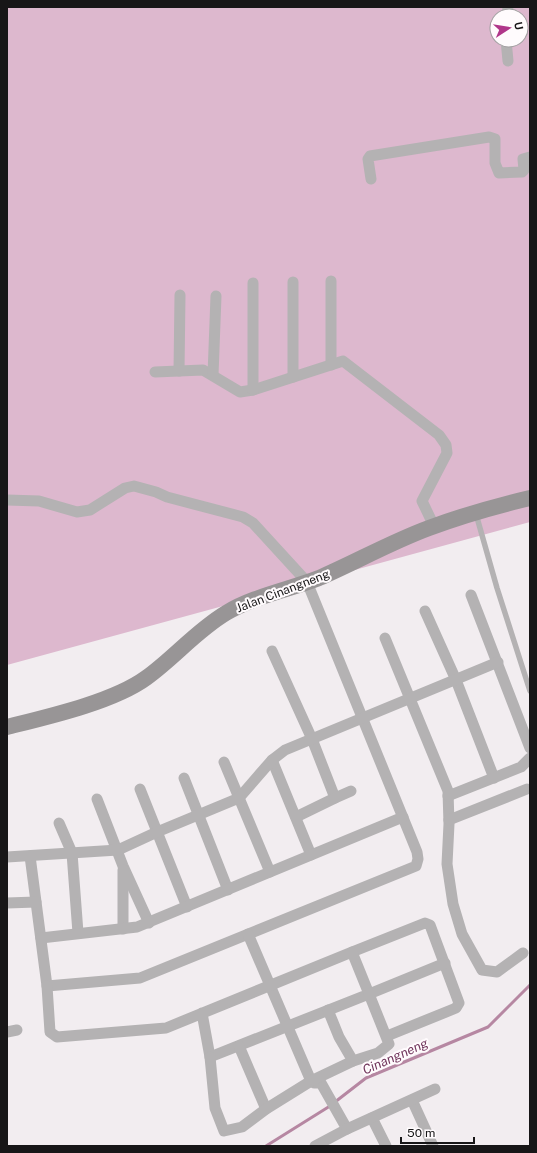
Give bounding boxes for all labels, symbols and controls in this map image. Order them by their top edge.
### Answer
north arrow [489,8,529,48]
text: U [512,21,525,31]
street label: Jalan Cinangneng [234,567,332,615]
water label: Cinangneng [360,1035,431,1078]
scale bar [401,1119,474,1145]
text: 50 m [407,1126,435,1140]

